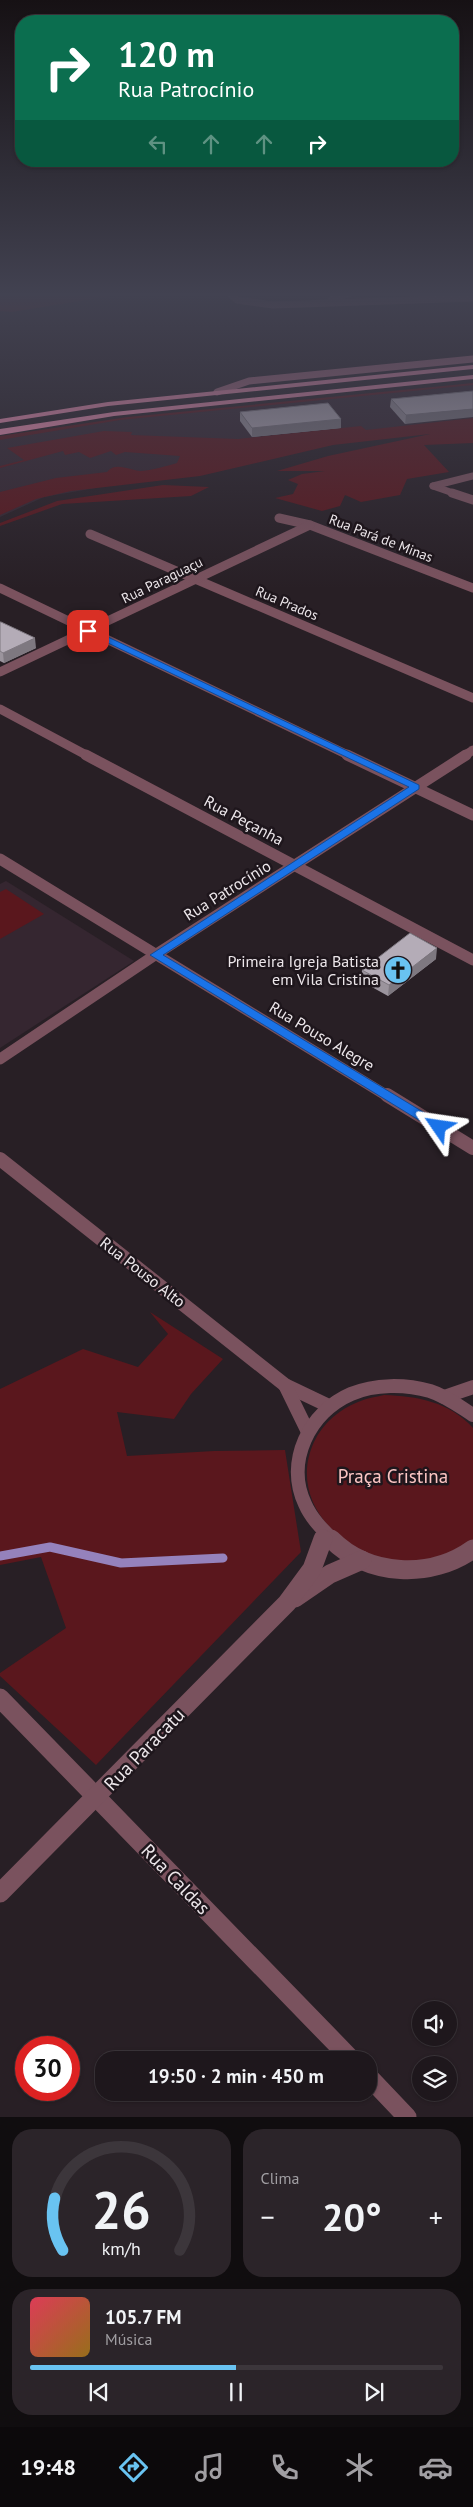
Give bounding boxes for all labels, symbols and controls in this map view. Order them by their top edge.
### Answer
text: 120 m [118,31,215,77]
icon: right [35,35,100,100]
text: Rua Patrocínio [118,75,254,103]
icon: left [144,130,172,158]
icon: ahead [197,130,225,158]
icon: ahead [250,130,278,158]
icon: right [303,130,331,158]
street label: Rua Pará de Minas [327,510,436,566]
street label: Rua Paraguaçu [118,553,206,607]
street label: Rua Prados [253,582,321,624]
pin [67,610,109,652]
icon: arrive [74,617,102,645]
street label: Rua Peçanha [201,791,287,849]
street label: Rua Patrocínio [180,855,274,925]
place label: Primeira Igreja Batista em Vila Cristina [227,951,379,989]
church icon: Primeira Igreja Batista em Vila Cristina [383,955,413,985]
street label: Rua Pouso Alegre [266,997,378,1075]
position arrow [412,1100,464,1152]
street label: Rua Pouso Alto [96,1233,190,1311]
park label: Praça Cristina [338,1464,448,1488]
street label: Rua Paracatu [99,1703,189,1795]
street label: Rua Caldas [136,1839,216,1919]
map controls [412,2001,457,2101]
button: sound [412,2001,457,2046]
speed limit sign: 30 [15,2036,80,2101]
button: layers [412,2056,457,2101]
text: 19:50 · 2 min · 450 m [148,2064,324,2088]
text: Clima [261,2168,300,2188]
text: 26 [92,2176,151,2243]
text: 20° [322,2192,382,2241]
text: − [261,2198,275,2235]
text: + [429,2198,443,2235]
text: km/h [102,2237,141,2260]
text: 105.7 FM [105,2305,181,2329]
text: Música [105,2329,152,2349]
icon: previous [85,2378,113,2406]
icon: pause [222,2378,250,2406]
icon: next [360,2378,388,2406]
icon: directions [116,2450,151,2485]
icon: music [192,2450,227,2485]
icon: phone [267,2450,302,2485]
icon: climate [342,2450,377,2485]
icon: car [418,2450,453,2485]
text: 19:48 [20,2453,76,2481]

